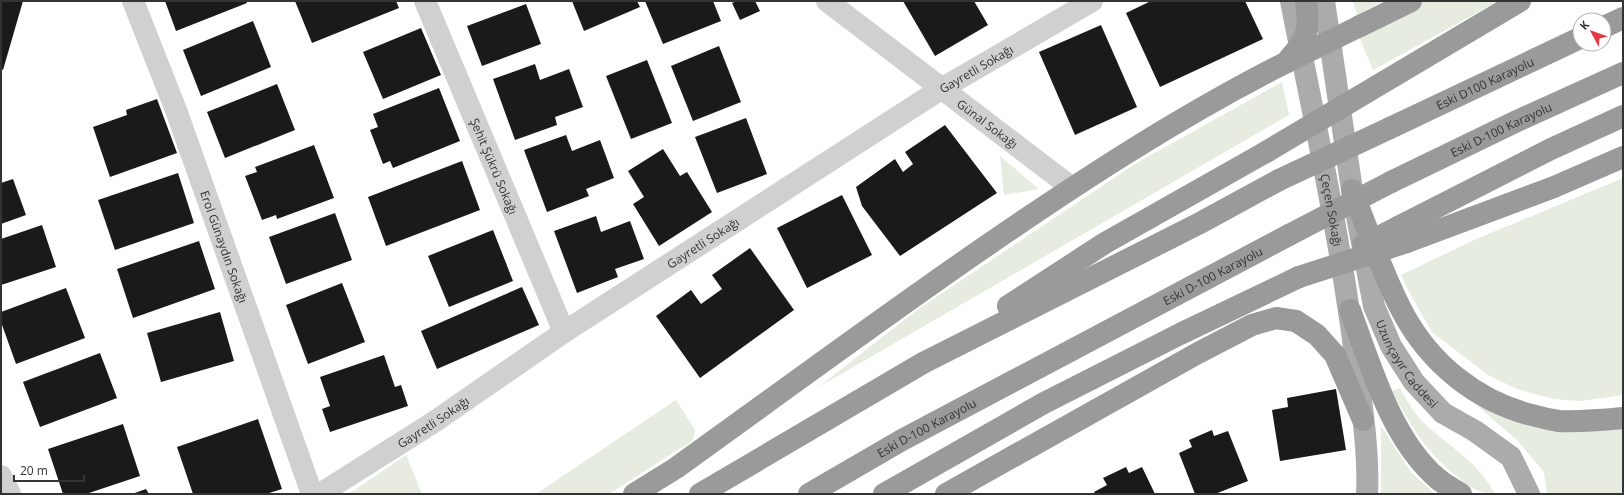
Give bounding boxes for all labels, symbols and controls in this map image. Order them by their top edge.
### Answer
north arrow [1572,12,1612,52]
text: K [1576,17,1593,33]
street label: Gayretli Sokağı [936,40,1016,97]
street label: Eski D100 Karayolu [1433,53,1537,114]
street label: Günal Sokağı [954,95,1022,152]
street label: Eski D-100 Karayolu [1447,98,1554,161]
street label: Şehit Şükrü Sokağı [467,115,522,217]
street label: Çeçen Sokağı [1317,172,1347,248]
street label: Erol Günaydın Sokağı [197,188,252,305]
street label: Gayretli Sokağı [663,213,742,272]
street label: Eski D-100 Karayolu [1160,242,1265,309]
street label: Uzunçayır Caddesi [1372,317,1442,411]
street label: Gayretli Sokağı [394,392,472,452]
street label: Eski D-100 Karayolu [874,394,979,461]
scale bar [14,457,84,483]
text: 20 m [20,462,48,479]

